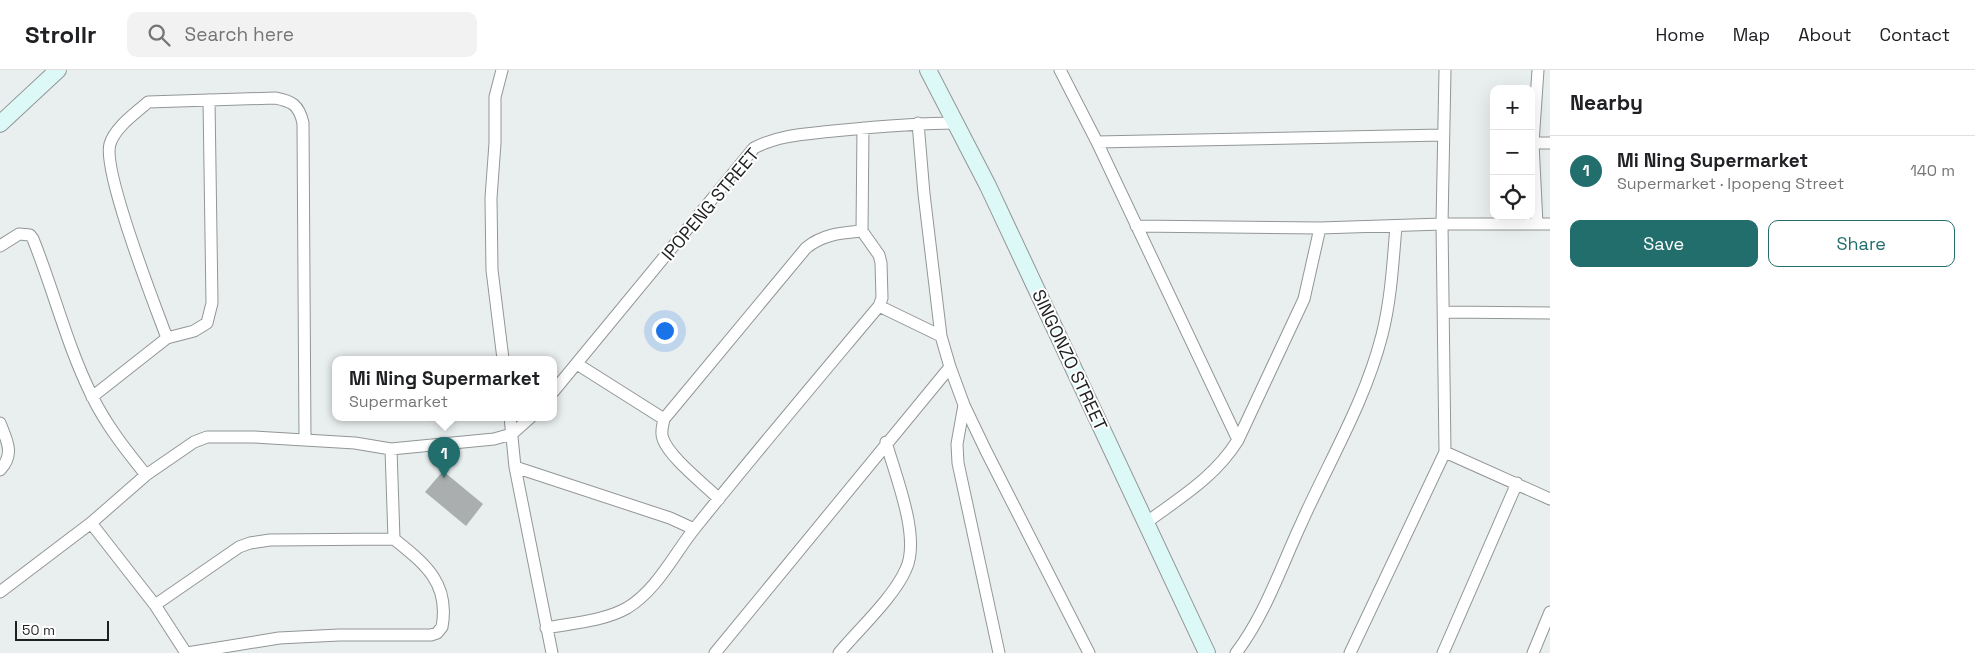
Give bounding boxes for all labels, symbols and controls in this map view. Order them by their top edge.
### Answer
search box [127,12,477,57]
text: Strollr [25,19,97,50]
icon: search [145,21,173,49]
text: Search here [185,22,294,47]
text: Home [1656,23,1705,46]
text: Map [1733,23,1770,46]
text: About [1798,23,1852,46]
text: Contact [1880,23,1950,46]
map controls [1490,85,1535,220]
button: + [1490,85,1535,130]
text: Nearby [1570,89,1643,116]
button: − [1490,130,1535,175]
street label: IPOPENG STREET [656,143,764,265]
text: Mi Ning Supermarket [1617,148,1808,173]
text: 1 [1582,160,1590,181]
text: 140 m [1910,160,1955,181]
text: Supermarket · Ipopeng Street [1617,173,1844,194]
button: locate [1490,175,1535,220]
button: Save [1570,220,1758,267]
button: Share [1768,220,1955,267]
street label: SINGONZO STREET [1027,286,1113,435]
your location [652,318,678,344]
popup [332,356,557,421]
text: Mi Ning Supermarket [349,366,540,391]
text: Supermarket [349,391,448,412]
pin: 1 [428,437,460,478]
scale bar [15,618,109,641]
text: 50 m [22,621,55,639]

